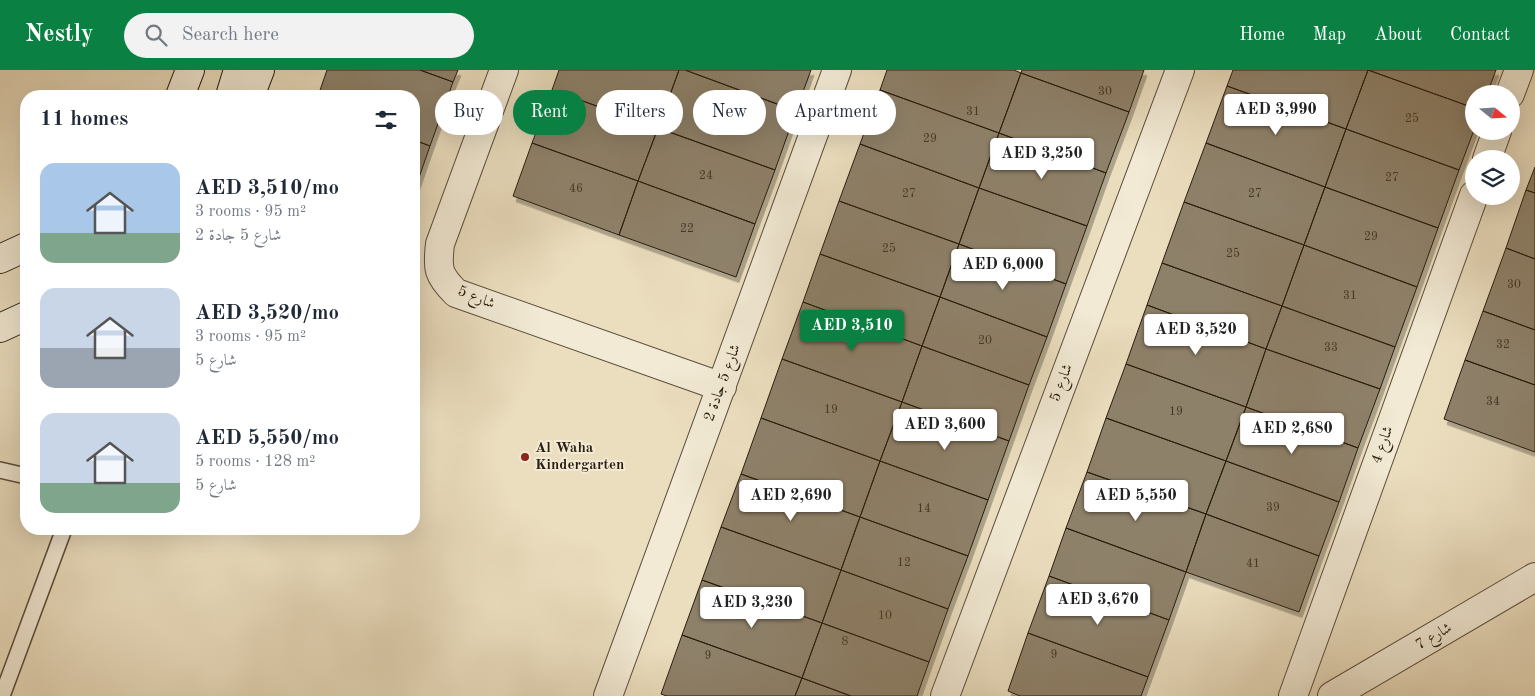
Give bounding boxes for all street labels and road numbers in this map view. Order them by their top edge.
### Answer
street label: شارع 5 [454,284,497,316]
street label: شارع 5 جادة 2 [702,342,748,425]
street label: شارع 5 [1048,362,1080,405]
street label: شارع 4 [1369,424,1400,467]
street label: شارع 7 [1413,621,1457,657]

